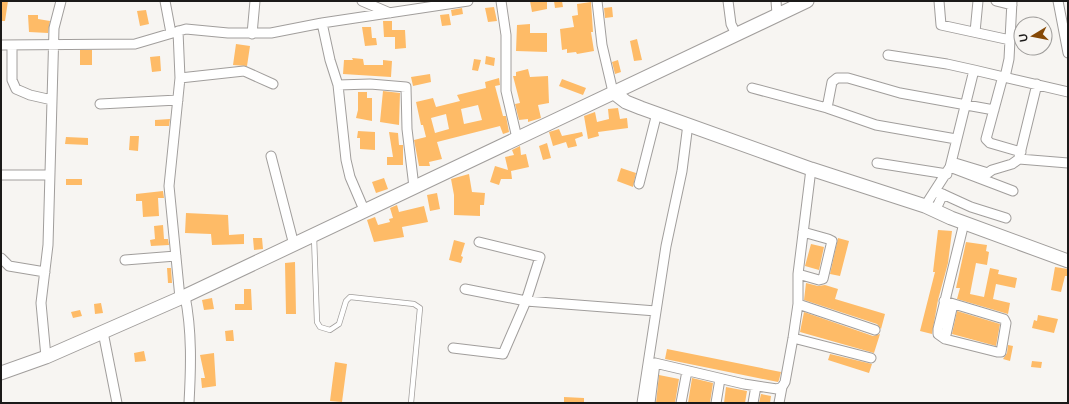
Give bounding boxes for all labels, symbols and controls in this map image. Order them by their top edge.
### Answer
north arrow [1013,16,1053,56]
text: U [1017,32,1031,43]

